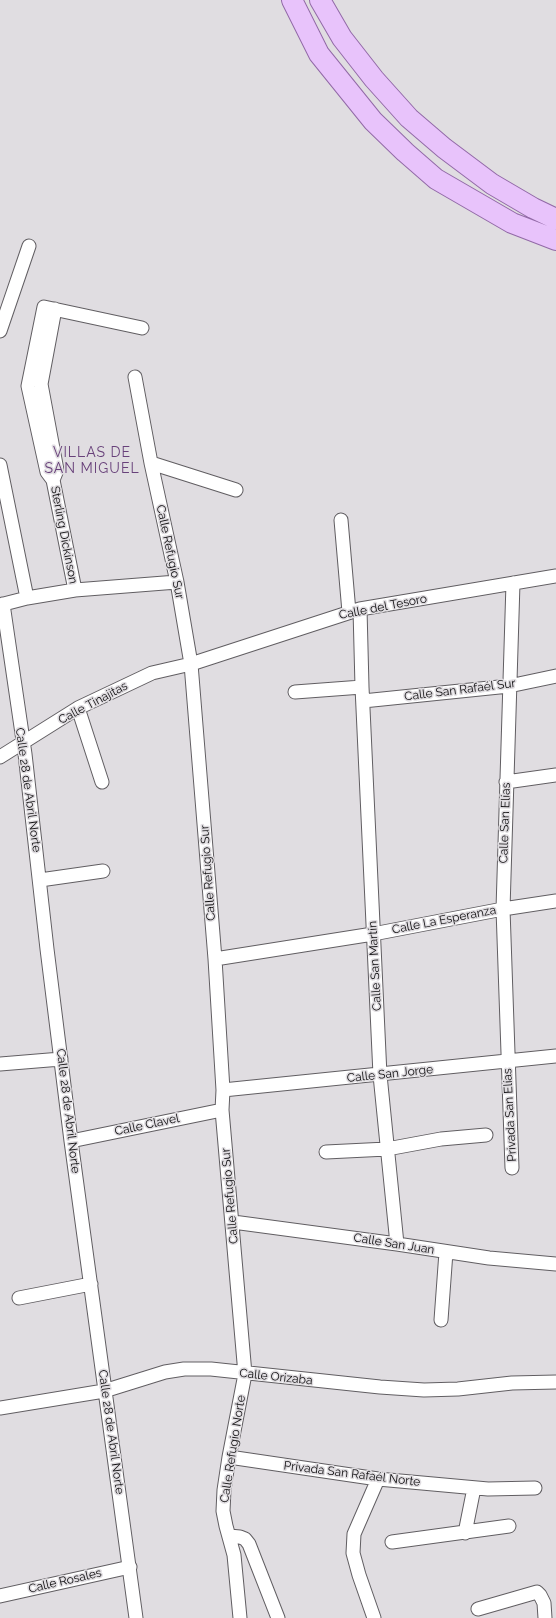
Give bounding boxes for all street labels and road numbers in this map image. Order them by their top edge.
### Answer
street label: Sterling Dickinson [47,485,81,585]
street label: Calle Refugio Sur [153,504,187,600]
street label: Calle del Tesoro [338,591,428,623]
street label: Calle San Rafaél Sur [404,676,516,704]
street label: Calle Tinajitas [56,679,130,727]
street label: Calle 28 de Abril Norte [12,727,44,853]
street label: Calle San Elías [496,782,514,864]
street label: Calle Refugio Sur [197,825,219,921]
street label: Calle La Esperanza [391,903,497,937]
street label: Calle San Martín [365,921,385,1011]
street label: Calle 28 de Abril Norte [53,1048,83,1174]
street label: Calle San Jorge [346,1062,434,1086]
street label: Privada San Elías [500,1068,520,1162]
street label: Calle Clavel [113,1111,181,1139]
street label: Calle Refugio Sur [219,1148,241,1244]
street label: Calle San Juan [353,1231,435,1257]
street label: Calle Orizaba [239,1366,313,1388]
street label: Calle 28 de Abril Norte [95,1369,127,1495]
street label: Calle Refugio Norte [217,1394,249,1504]
street label: Privada San Rafaél Norte [283,1458,421,1490]
street label: Calle Rosales [27,1566,103,1596]

